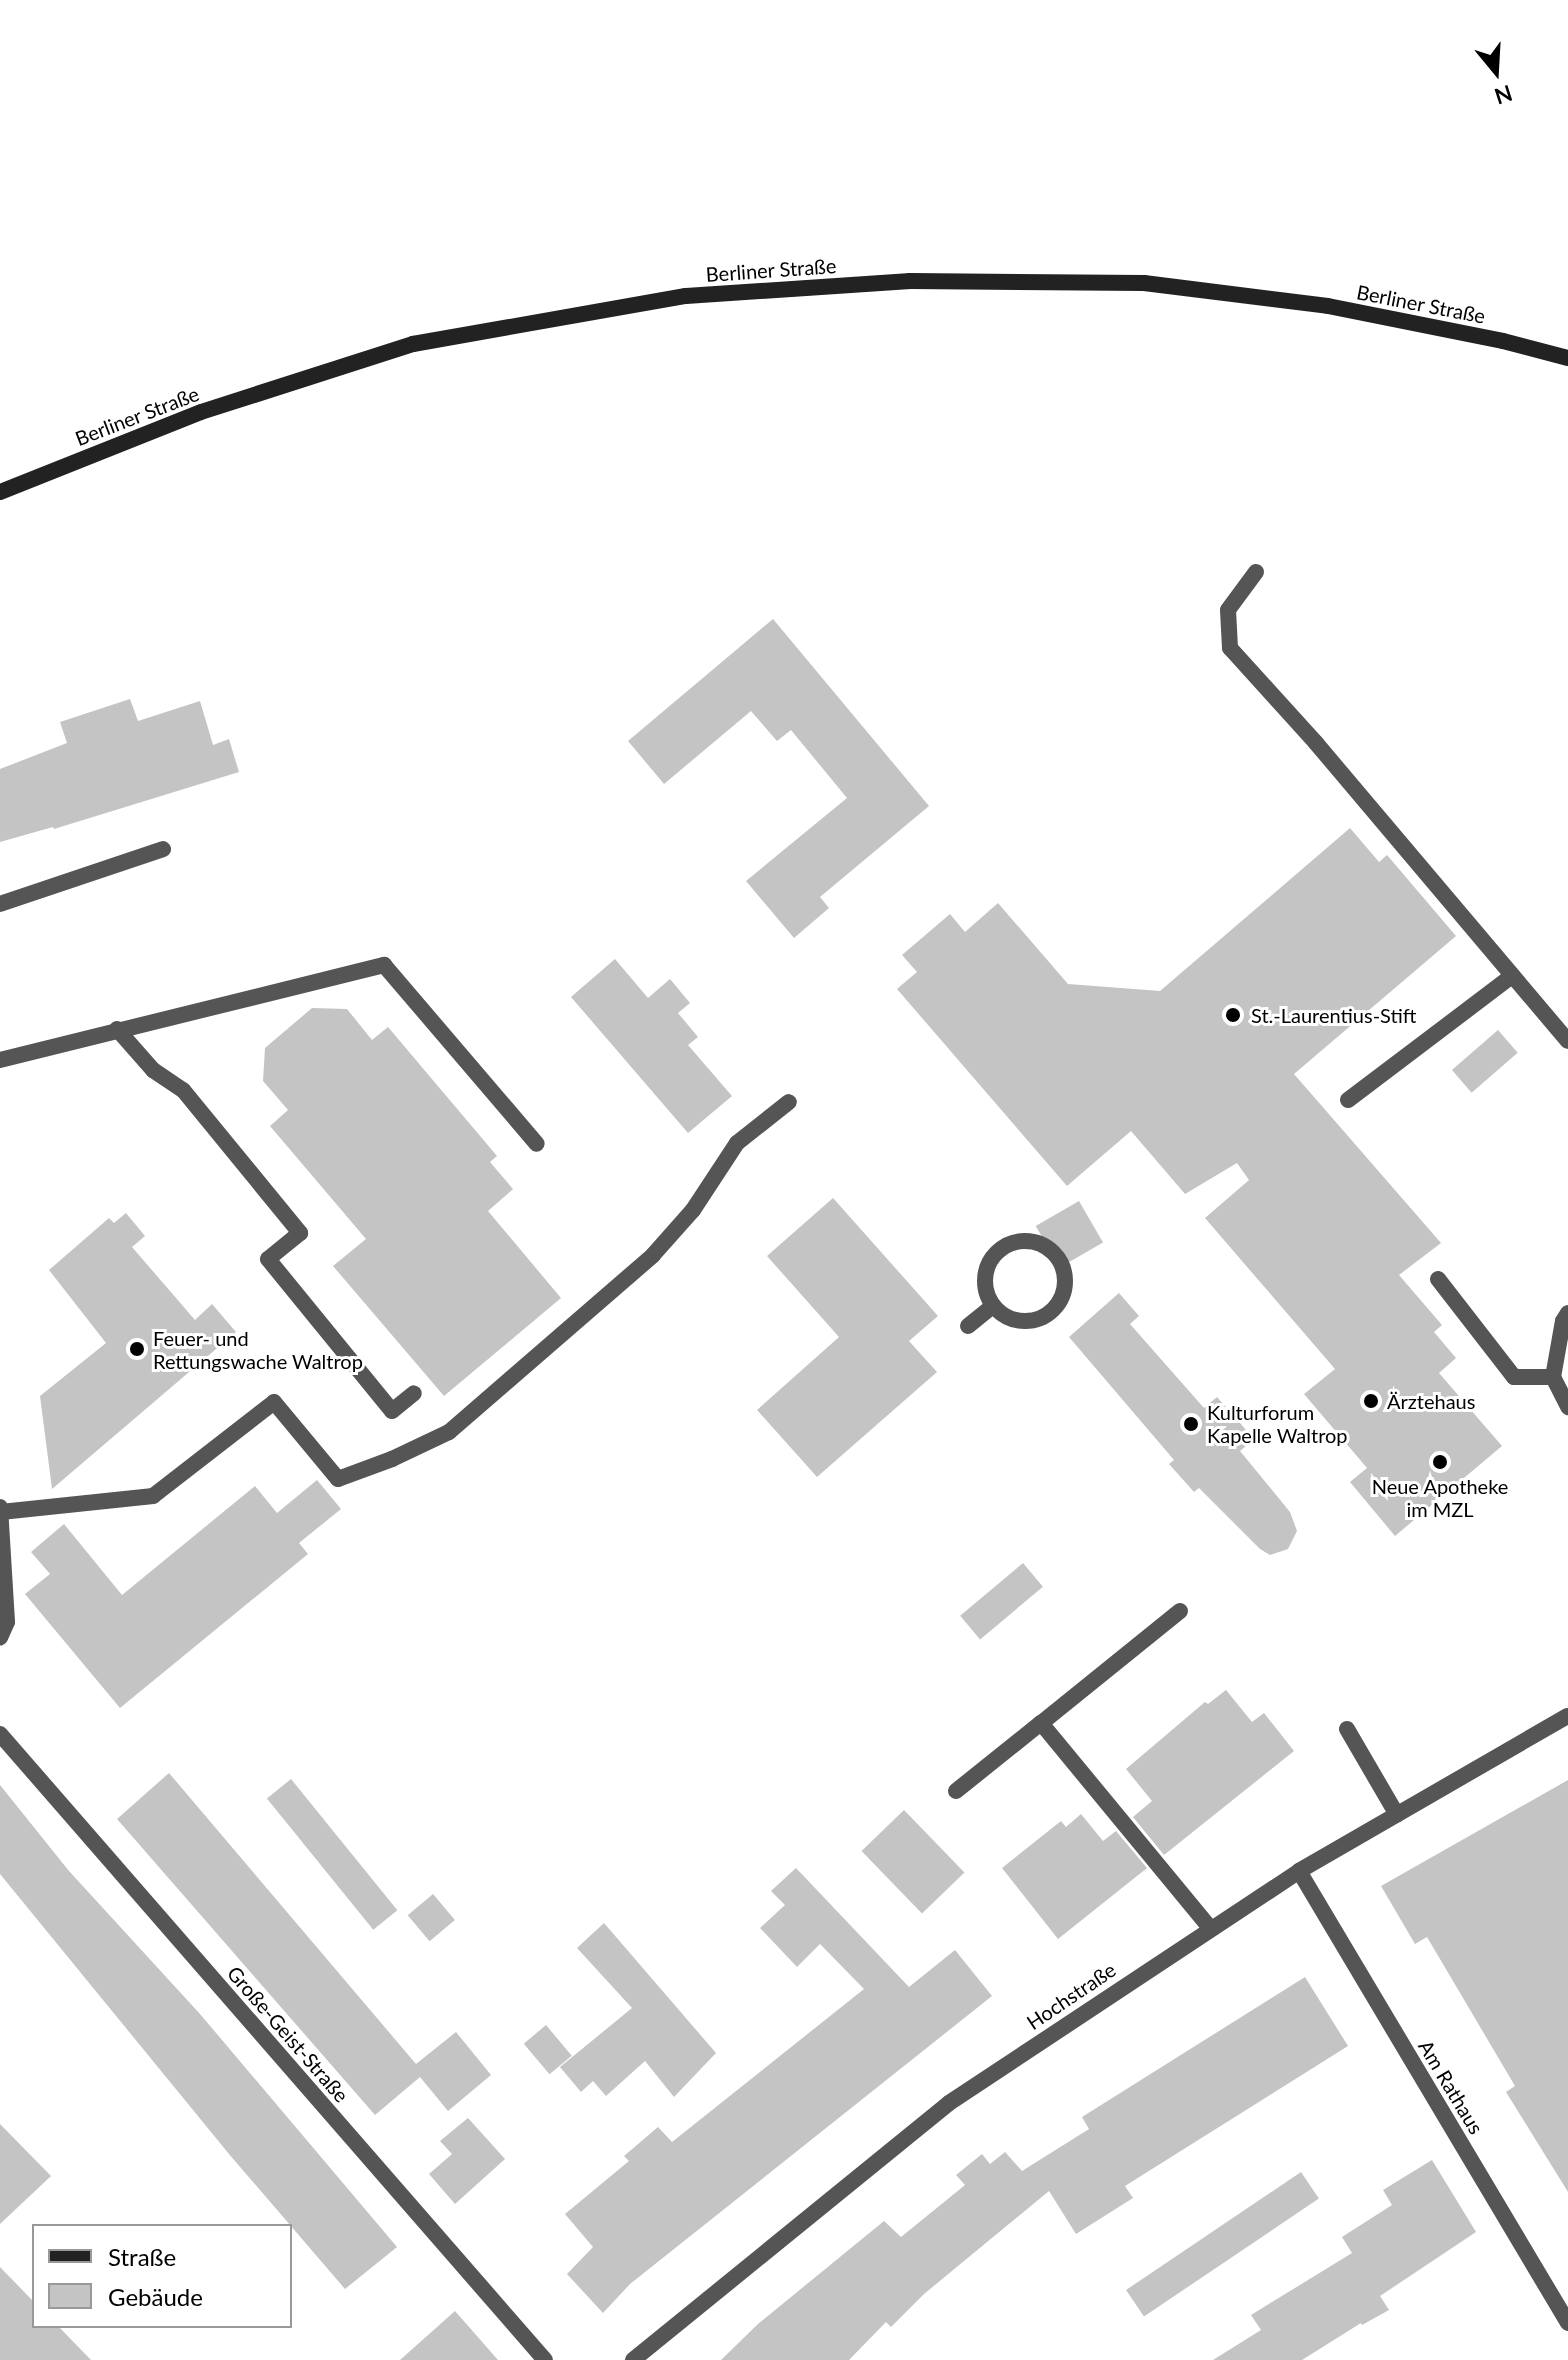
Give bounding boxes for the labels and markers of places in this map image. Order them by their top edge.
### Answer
place label: St.-Laurentius-Stift [1251,1003,1416,1027]
marker: St.-Laurentius-Stift [1222,1004,1244,1026]
place label: Feuer- und Rettungswache Waltrop [153,1326,363,1373]
marker: Feuer- und Rettungswache Waltrop [128,1340,146,1358]
place label: Ärztehaus [1387,1389,1475,1413]
marker: Ärztehaus [1362,1392,1380,1410]
place label: Kulturforum Kapelle Waltrop [1207,1400,1348,1447]
marker: Kulturforum Kapelle Waltrop [1182,1415,1200,1433]
marker: Neue Apotheke im MZL [1431,1453,1449,1471]
place label: Neue Apotheke im MZL [1371,1474,1509,1521]

